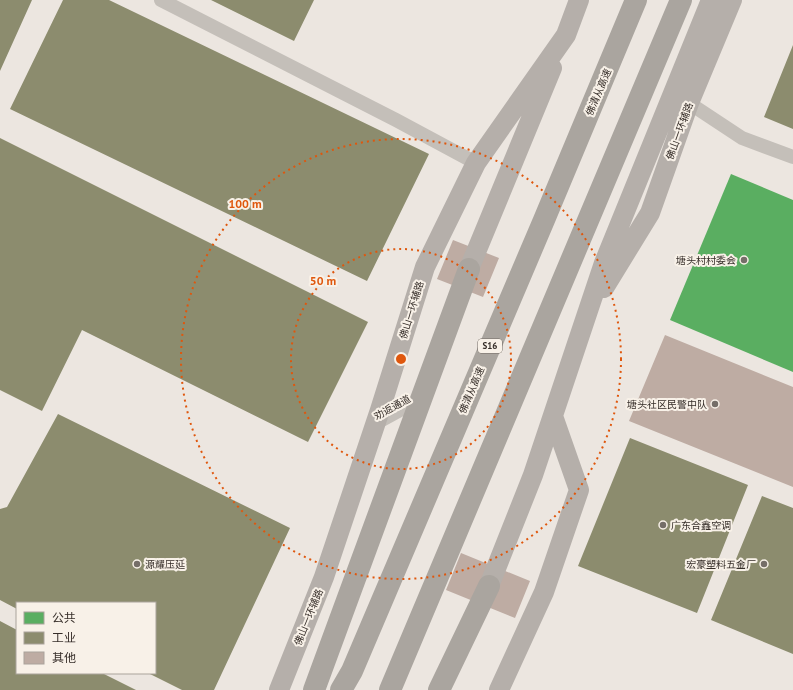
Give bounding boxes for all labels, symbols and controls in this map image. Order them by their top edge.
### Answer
street label: 佛清从高速 [582,67,614,119]
street label: 佛山一环辅路 [663,101,696,163]
text: 100 m [228,196,262,211]
place label: 塘头村村委会 [676,254,736,267]
marker: 塘头村村委会 [739,255,749,265]
text: 50 m [310,273,336,288]
street label: 佛山一环辅路 [396,280,426,342]
road number: S16 [478,339,502,353]
centre of rings [394,352,408,366]
street label: 佛清从高速 [455,365,487,417]
street label: 劝返通道 [372,392,413,423]
place label: 塘头社区民警中队 [627,398,707,411]
marker: 塘头社区民警中队 [710,399,720,409]
place label: 广东合鑫空调 [671,519,731,532]
marker: 广东合鑫空调 [658,520,668,530]
place label: 源耀压延 [145,558,185,571]
place label: 宏豪塑料五金厂 [686,558,756,571]
marker: 源耀压延 [132,559,142,569]
marker: 宏豪塑料五金厂 [759,559,769,569]
street label: 佛山一环辅路 [291,587,326,648]
legend [16,602,156,674]
text: 公共 [52,610,76,625]
text: 工业 [52,630,76,645]
text: 其他 [52,650,76,665]

